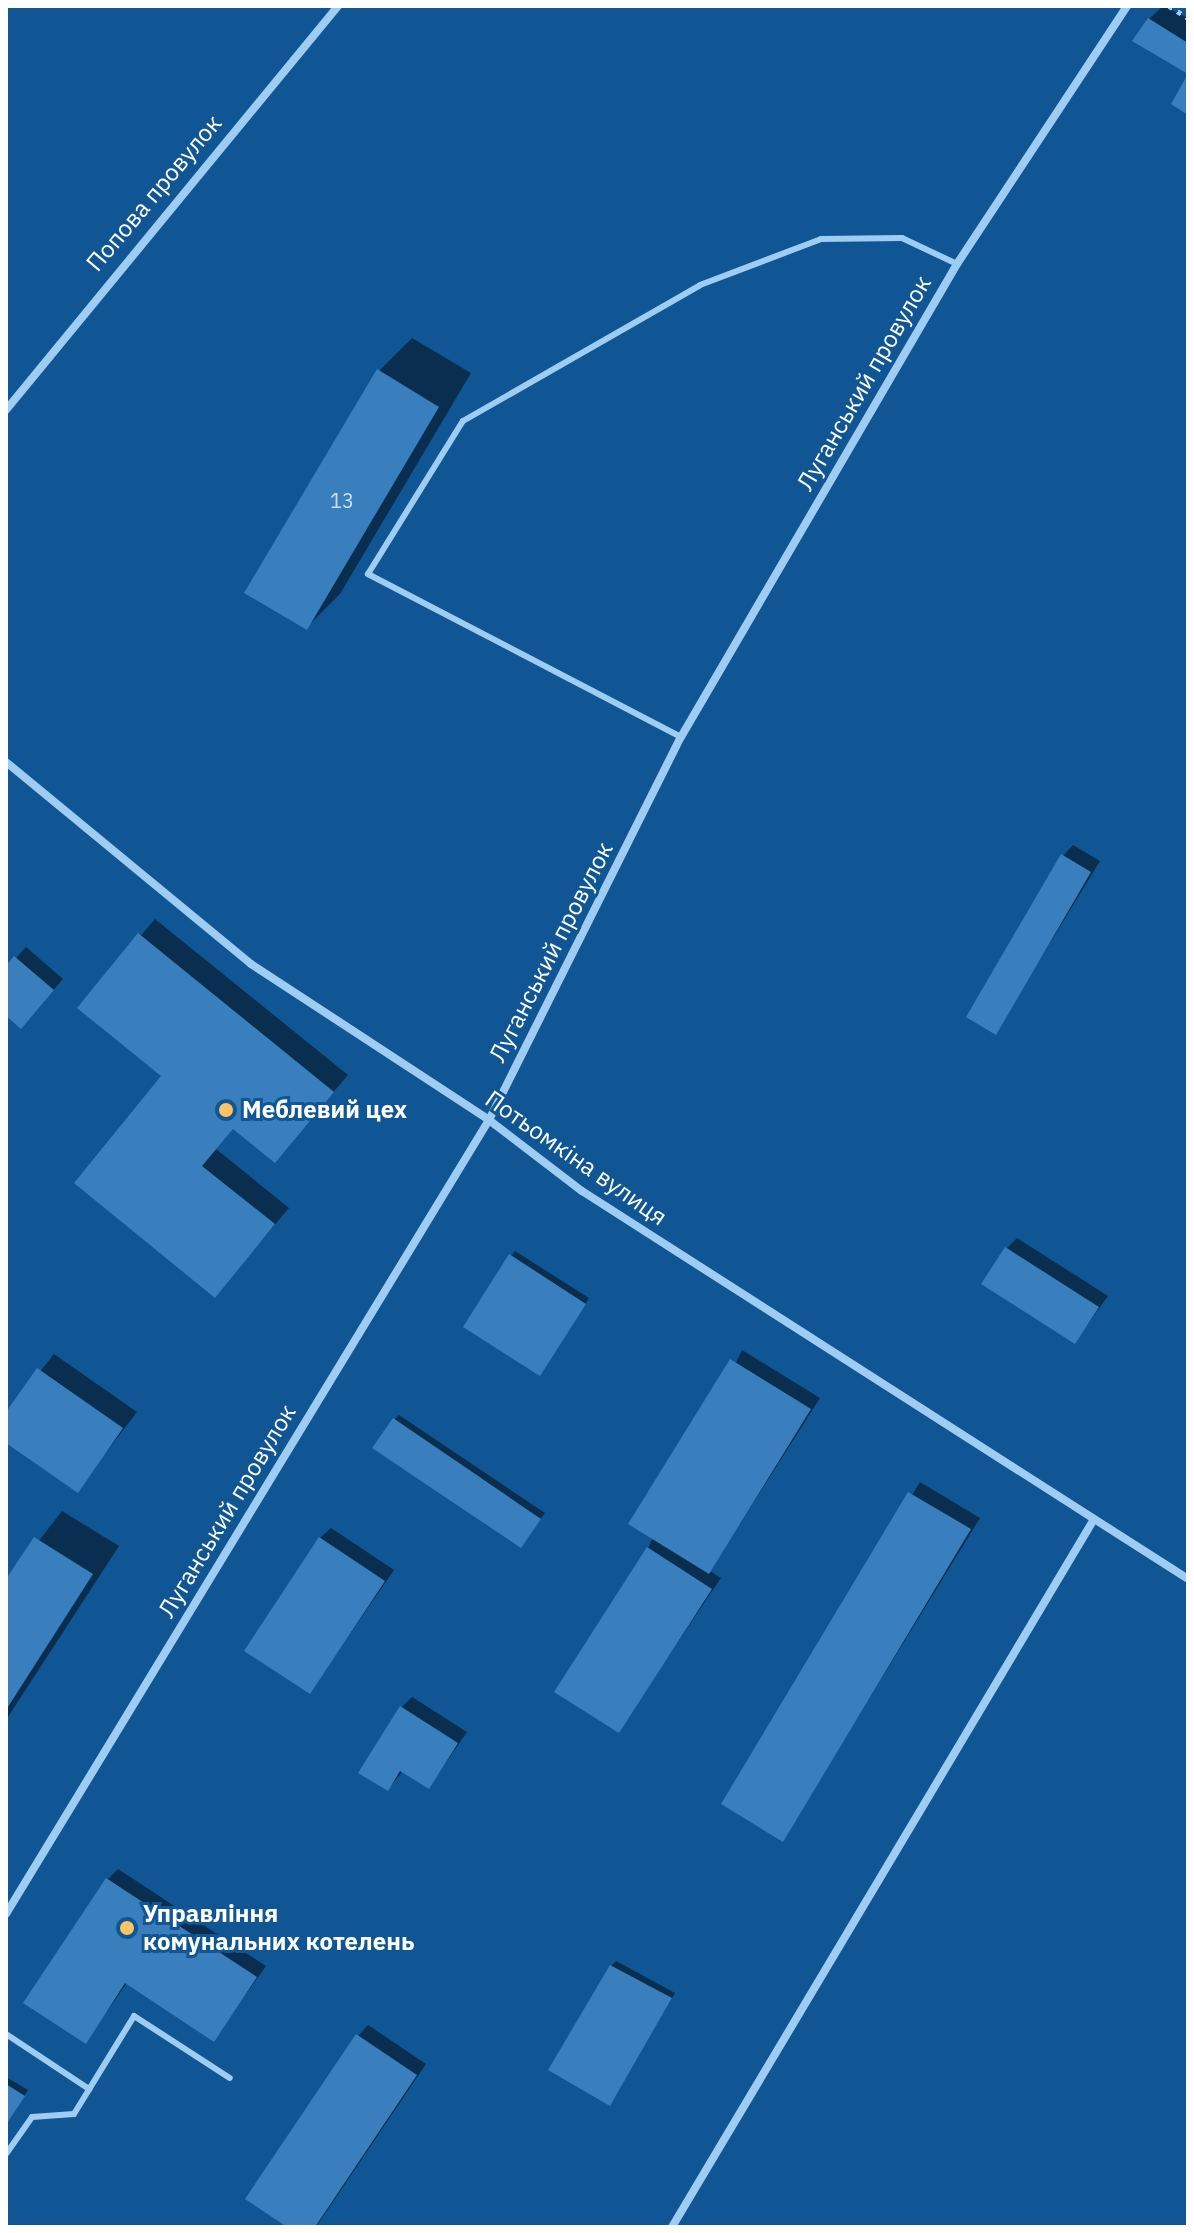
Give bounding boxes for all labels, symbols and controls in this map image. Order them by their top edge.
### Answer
street label: Попова провулок [80,109,228,277]
street label: Луганський провулок [791,271,937,495]
house number: 13 [330,488,354,512]
street label: Луганський провулок [483,837,619,1067]
street label: Потьомкіна вулиця [480,1084,672,1232]
place label: Меблевий цех [242,1096,407,1124]
marker: Меблевий цех [217,1101,235,1119]
street label: Луганський провулок [152,1399,302,1623]
place label: Управління комунальних котелень [143,1900,414,1956]
marker: Управління комунальних котелень [118,1919,136,1937]

